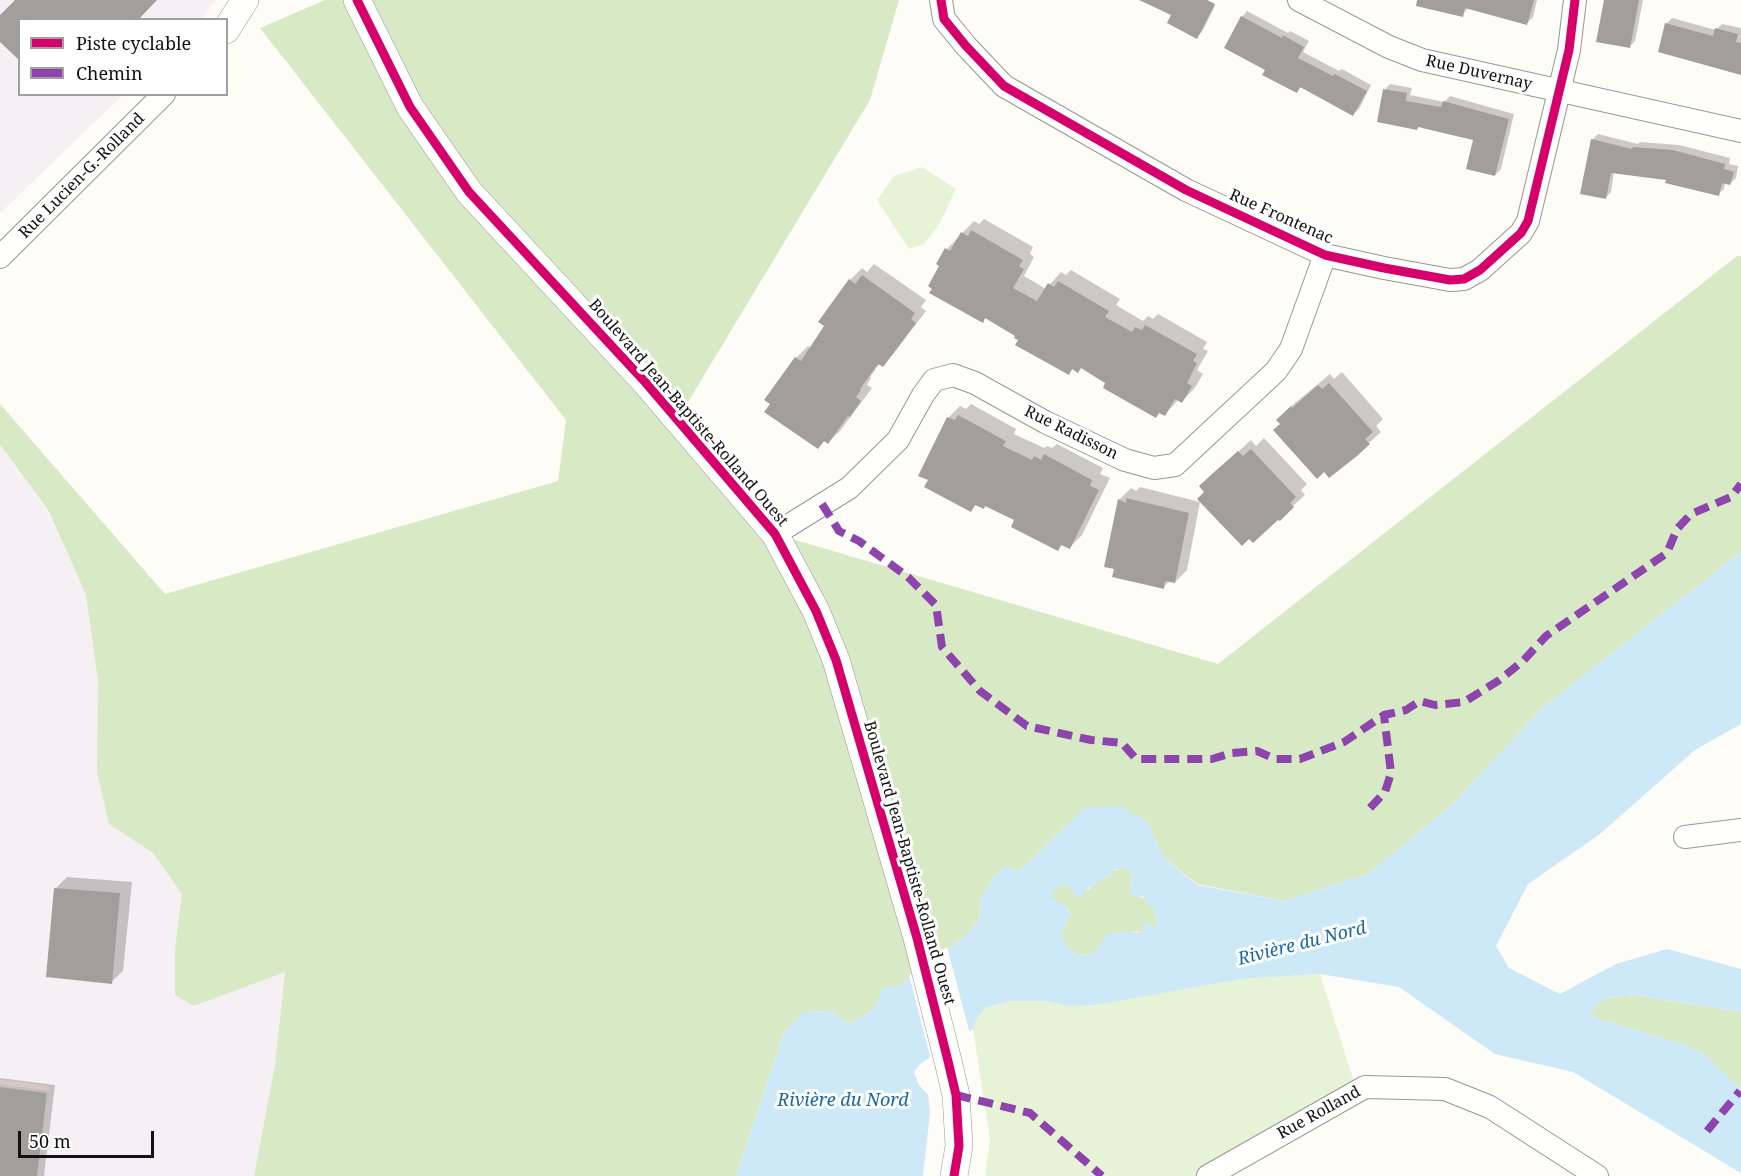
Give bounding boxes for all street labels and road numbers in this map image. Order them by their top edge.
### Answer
street label: Rue Duvernay [1424,51,1534,95]
street label: Rue Lucien-G.-Rolland [15,109,149,243]
street label: Rue Frontenac [1226,186,1336,248]
street label: Boulevard Jean-Baptiste-Rolland Ouest [584,296,792,530]
street label: Rue Radisson [1021,402,1121,464]
street label: Boulevard Jean-Baptiste-Rolland Ouest [859,719,959,1007]
street label: Rue Rolland [1274,1082,1364,1144]

